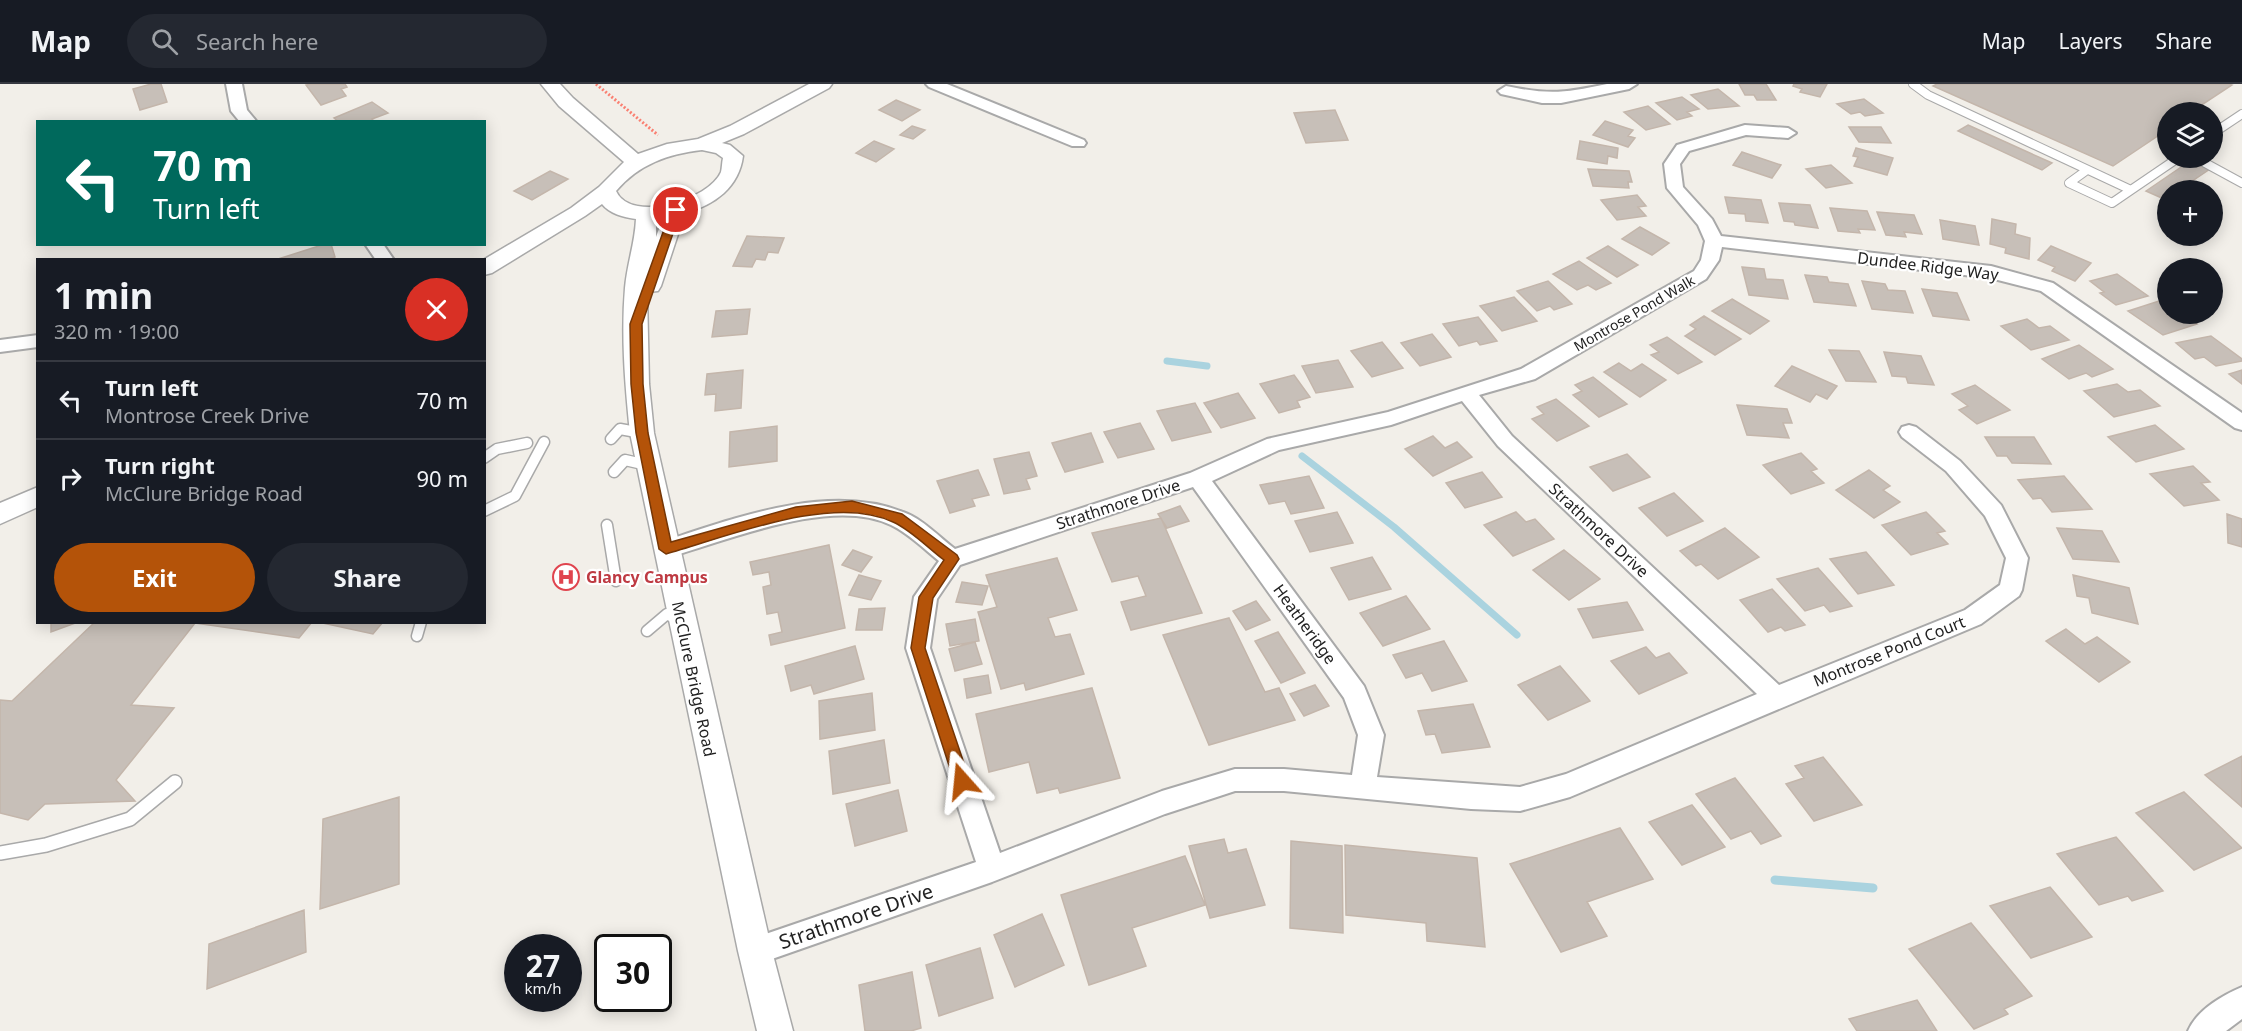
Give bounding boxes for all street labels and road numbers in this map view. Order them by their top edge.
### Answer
street label: Dundee Ridge Way [1856,246,2001,286]
street label: Montrose Pond Walk [1570,270,1698,355]
street label: Strathmore Drive [1053,474,1183,534]
street label: Strathmore Drive [1544,478,1654,582]
street label: Heatheridge [1268,580,1342,668]
street label: McClure Bridge Road [667,599,721,759]
street label: Montrose Pond Court [1810,610,1968,692]
street label: Strathmore Drive [775,877,937,955]

